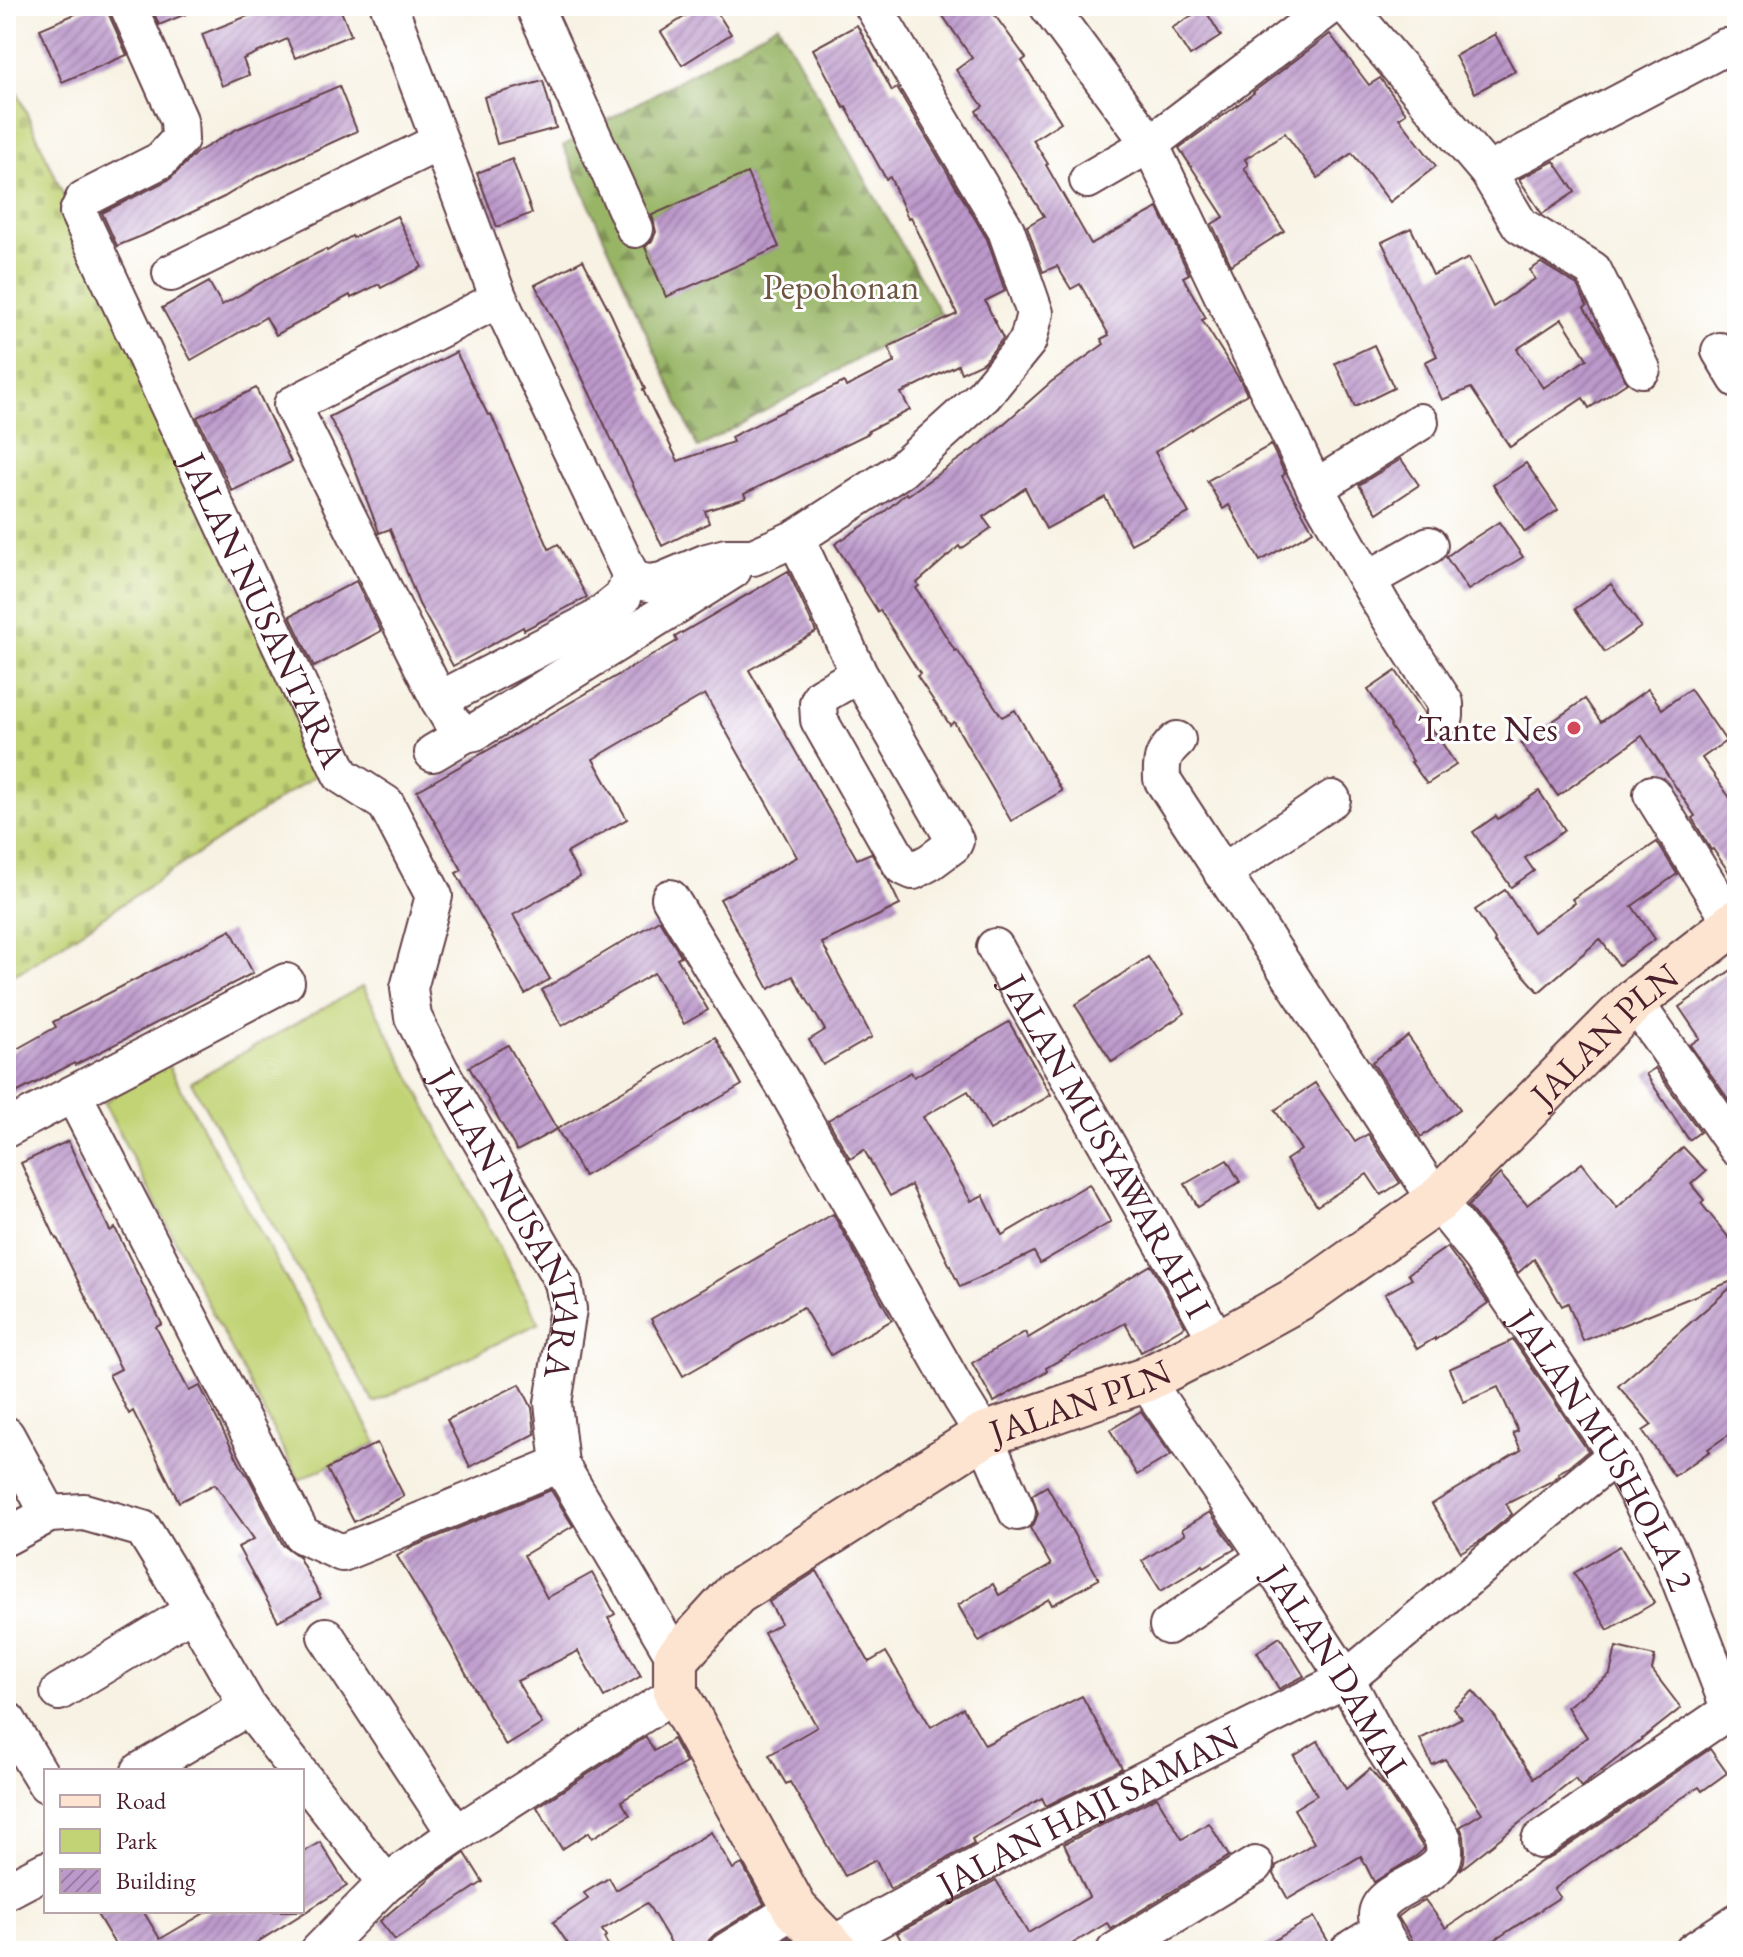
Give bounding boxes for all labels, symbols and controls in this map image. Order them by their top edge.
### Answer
park label: Pepohonan [763,263,919,310]
street label: JALAN NUSANTARA [168,442,358,776]
place label: Tante Nes [1418,705,1558,752]
marker: Tante Nes [1565,719,1583,737]
street label: JALAN PLN [1518,952,1688,1119]
street label: JALAN MUSYAWARAH I [989,963,1222,1326]
street label: JALAN NUSANTARA [418,1057,592,1384]
street label: JALAN MUSHOLA 2 [1498,1298,1705,1598]
street label: JALAN PLN [981,1348,1179,1456]
street label: JALAN DAMAI [1252,1553,1419,1785]
street label: JALAN HAJI SAMAN [926,1713,1247,1909]
legend [44,1769,304,1913]
text: Road [116,1785,167,1816]
text: Park [116,1825,158,1856]
text: Building [116,1865,196,1896]

